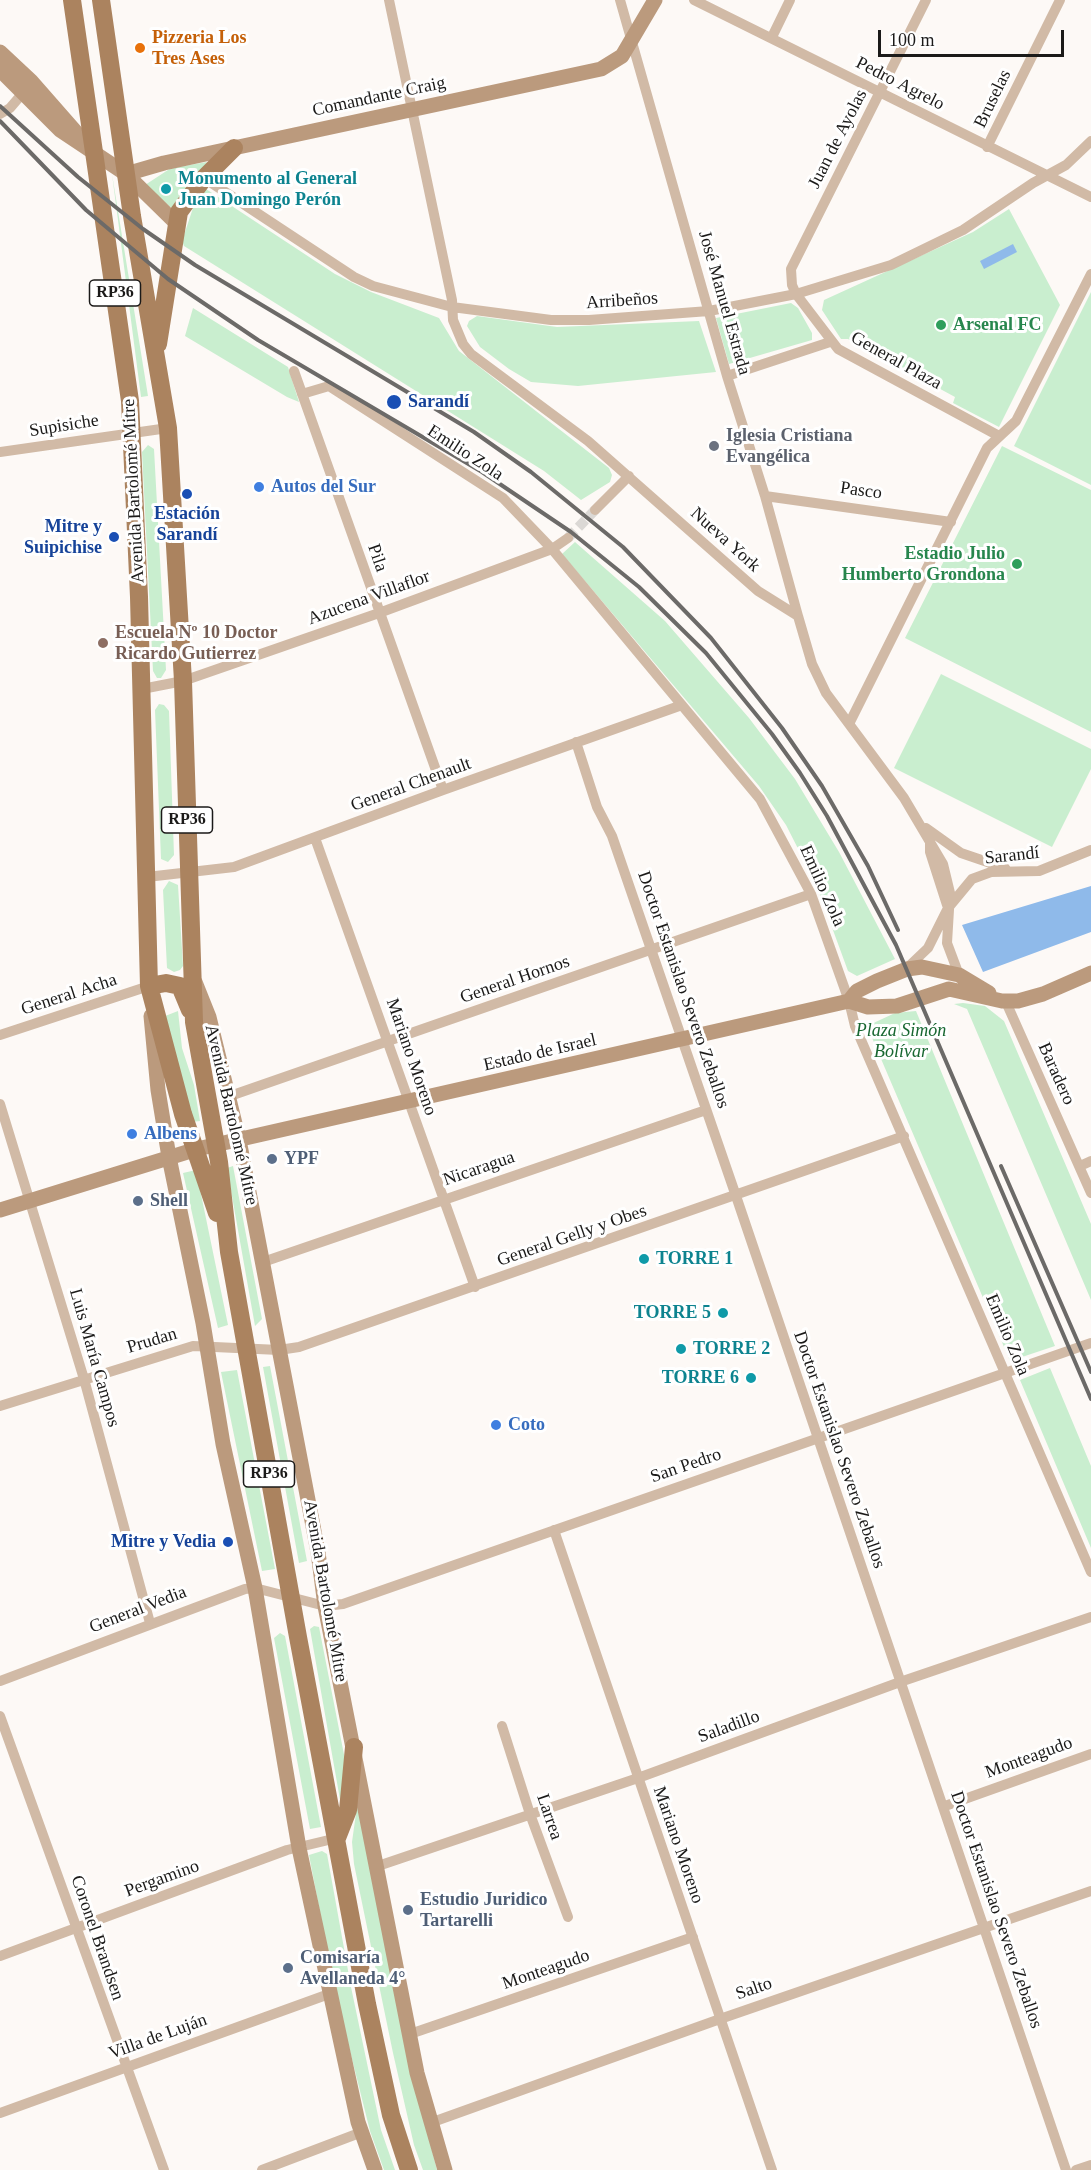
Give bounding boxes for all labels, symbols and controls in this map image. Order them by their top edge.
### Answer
scale bar [881,18,1067,56]
place label: Pizzeria Los Tres Ases [152,27,246,70]
text: 100 m [889,30,935,50]
marker: Pizzeria Los Tres Ases [133,41,147,55]
street label: Pedro Agrelo [852,52,948,116]
street label: Bruselas [970,66,1016,132]
street label: Comandante Craig [311,72,447,122]
street label: Juan de Ayolas [804,86,872,192]
place label: Monumento al General Juan Domingo Perón [178,168,357,210]
marker: Monumento al General Juan Domingo Perón [159,182,173,196]
street label: José Manuel Estrada [693,228,755,378]
road number: RP36 [90,280,140,306]
street label: Arribeños [585,288,659,314]
place label: Arsenal FC [953,314,1041,336]
marker: Arsenal FC [934,318,948,332]
street label: General Plaza [847,327,945,395]
place label: Sarandí [408,391,469,413]
marker: Sarandí [385,393,403,411]
street label: Avenida Bartolomé Mitre [118,398,150,584]
street label: Supisiche [28,410,100,442]
street label: Emilio Zola [423,420,507,486]
place label: Iglesia Cristiana Evangélica [726,425,853,468]
marker: Iglesia Cristiana Evangélica [707,439,721,453]
place label: Autos del Sur [271,476,376,498]
street label: Pasco [839,477,883,505]
marker: Autos del Sur [252,480,266,494]
marker: Estación Sarandí [180,487,194,501]
place label: Estación Sarandí [154,503,220,546]
street label: Nueva York [686,503,764,577]
place label: Mitre y Suipichise [24,516,102,558]
marker: Mitre y Suipichise [107,530,121,544]
street label: Pila [362,541,392,575]
place label: Estadio Julio Humberto Grondona [842,543,1005,586]
marker: Estadio Julio Humberto Grondona [1010,557,1024,571]
street label: Azucena Villaflor [305,566,433,630]
place label: Escuela Nº 10 Doctor Ricardo Gutierrez [115,622,277,664]
marker: Escuela Nº 10 Doctor Ricardo Gutierrez [96,636,110,650]
street label: General Chenault [348,753,474,817]
road number: RP36 [162,807,213,833]
street label: Emilio Zola [795,842,849,930]
street label: Sarandí [984,842,1040,870]
street label: Doctor Estanislao Severo Zeballos [632,869,734,1111]
street label: General Hornos [457,951,573,1009]
street label: General Acha [18,969,120,1021]
street label: Mariano Moreno [381,996,441,1118]
park label: Plaza Simón Bolívar [856,1020,946,1062]
street label: Avenida Bartolomé Mitre [200,1023,262,1207]
street label: Estado de Israel [482,1030,598,1076]
street label: Baradero [1033,1039,1079,1109]
place label: Albens [144,1123,197,1145]
marker: Albens [125,1127,139,1141]
street label: Nicaragua [441,1147,517,1191]
place label: YPF [284,1148,319,1170]
marker: YPF [265,1152,279,1166]
place label: Shell [150,1190,188,1212]
marker: Shell [131,1194,145,1208]
street label: General Gelly y Obes [495,1200,649,1272]
place label: TORRE 1 [656,1248,733,1270]
marker: TORRE 1 [637,1252,651,1266]
street label: Luis María Campos [64,1286,124,1430]
street label: Emilio Zola [980,1291,1034,1379]
place label: TORRE 5 [634,1302,711,1324]
marker: TORRE 5 [716,1306,730,1320]
street label: Prudan [124,1323,180,1359]
street label: Doctor Estanislao Severo Zeballos [788,1329,890,1571]
place label: TORRE 2 [693,1338,770,1360]
marker: TORRE 2 [674,1342,688,1356]
place label: TORRE 6 [662,1367,739,1389]
marker: TORRE 6 [744,1371,758,1385]
place label: Coto [508,1414,545,1436]
marker: Coto [489,1418,503,1432]
street label: San Pedro [648,1444,724,1488]
road number: RP36 [244,1461,294,1487]
street label: Avenida Bartolomé Mitre [298,1498,352,1684]
place label: Mitre y Vedia [111,1531,216,1553]
marker: Mitre y Vedia [221,1535,235,1549]
street label: General Vedia [86,1582,190,1638]
street label: Saladillo [695,1706,763,1748]
street label: Monteagudo [983,1732,1075,1784]
street label: Mariano Moreno [648,1784,708,1906]
street label: Doctor Estanislao Severo Zeballos [945,1789,1047,2031]
street label: Larrea [531,1791,567,1843]
street label: Pergamino [122,1856,202,1902]
street label: Coronel Brandsen [66,1873,128,2003]
place label: Estudio Juridico Tartarelli [420,1889,548,1932]
marker: Estudio Juridico Tartarelli [401,1903,415,1917]
street label: Monteagudo [499,1945,593,1995]
place label: Comisaría Avellaneda 4° [300,1947,405,1990]
marker: Comisaría Avellaneda 4° [281,1961,295,1975]
street label: Salto [733,1973,775,2005]
street label: Villa de Luján [106,2009,210,2065]

